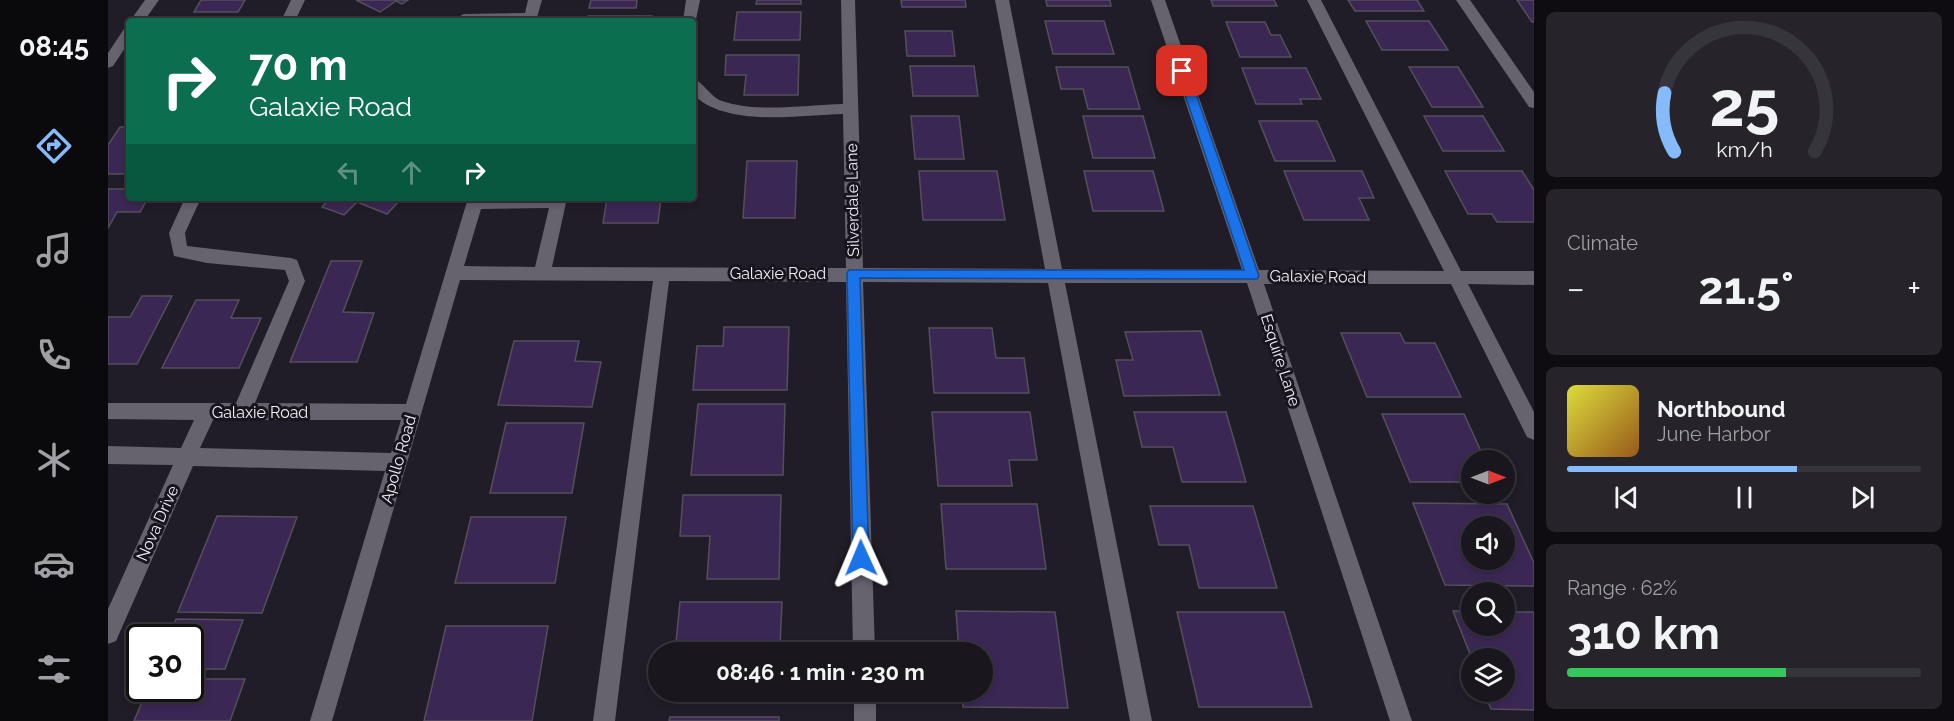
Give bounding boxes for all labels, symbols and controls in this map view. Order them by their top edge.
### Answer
text: 08:45 [19,31,89,62]
text: 70 m [249,41,348,90]
icon: right [150,42,228,120]
pin [1156,45,1207,96]
icon: arrive [1165,54,1198,87]
text: 25 [1709,67,1779,141]
text: Galaxie Road [249,91,412,122]
icon: directions [33,125,75,167]
text: km/h [1716,137,1772,162]
street label: Silverdale Lane [842,143,863,257]
icon: left [332,156,365,189]
icon: ahead [395,156,428,189]
icon: right [458,156,491,189]
icon: music [33,229,75,271]
text: Climate [1567,231,1638,255]
text: 21.5° [1698,262,1794,315]
street label: Galaxie Road [730,264,826,283]
street label: Galaxie Road [1270,266,1367,287]
text: − [1567,269,1585,308]
text: + [1907,269,1921,308]
street label: Esquire Lane [1257,312,1304,409]
icon: phone [33,334,75,376]
text: Northbound [1657,396,1786,422]
street label: Galaxie Road [212,403,308,422]
street label: Apollo Road [377,413,420,505]
text: June Harbor [1657,422,1771,446]
icon: climate [33,439,75,481]
north arrow [1461,450,1515,504]
map controls [1461,450,1515,702]
icon: previous [1610,481,1643,514]
icon: pause [1728,481,1761,514]
icon: next [1846,481,1879,514]
street label: Nova Drive [132,482,183,564]
button: sound [1461,516,1515,570]
position arrow [829,526,893,590]
icon: car [33,543,75,585]
text: Range · 62% [1567,576,1677,600]
button: search [1461,582,1515,636]
text: 310 km [1567,607,1720,660]
speed limit sign: 30 [126,624,204,702]
icon: filters [33,648,75,690]
button: layers [1461,648,1515,702]
text: 08:46 · 1 min · 230 m [716,659,925,685]

